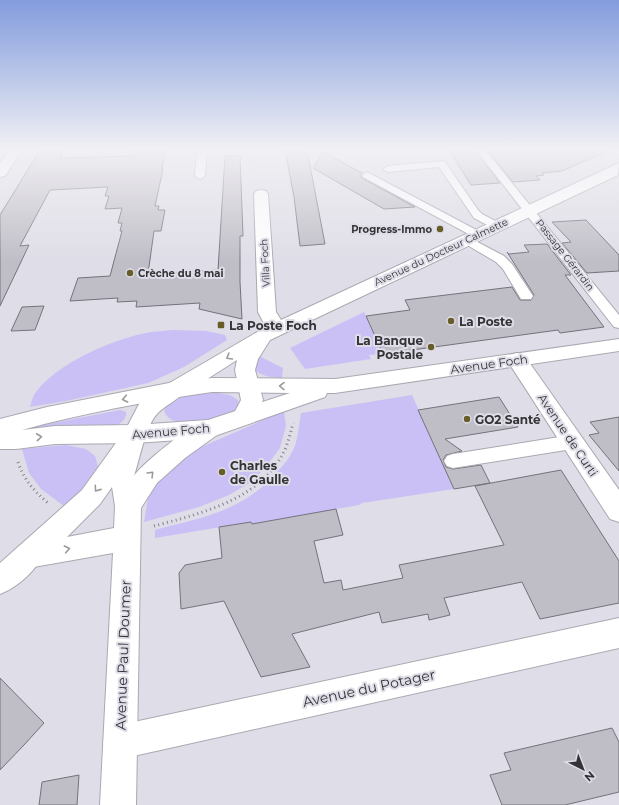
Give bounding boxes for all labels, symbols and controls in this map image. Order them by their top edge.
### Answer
street label: Avenue du Docteur Calmette [372,215,510,289]
street label: Passage Gérardin [533,217,597,293]
place label: Progress-Immo [351,223,432,236]
marker: Progress-Immo [435,224,445,234]
street label: Villa Foch [257,239,273,287]
place label: Crèche du 8 mai [138,267,223,280]
marker: Crèche du 8 mai [125,268,135,278]
place label: La Poste [459,314,513,329]
marker: La Poste [446,316,456,326]
place label: La Poste Foch [229,318,317,333]
marker: La Poste Foch [216,320,226,330]
place label: La Banque Postale [356,333,423,362]
marker: La Banque Postale [426,342,436,352]
street label: Avenue Foch [449,351,529,377]
one-way arrow [226,352,233,359]
one-way arrow [279,382,285,390]
street label: Avenue de Curti [535,391,601,479]
one-way arrow [122,394,128,402]
place label: GO2 Santé [475,412,541,427]
marker: GO2 Santé [462,414,472,424]
street label: Avenue Foch [131,420,211,442]
one-way arrow [36,433,42,442]
place label: Charles de Gaulle [230,458,289,487]
marker: Charles de Gaulle [217,467,227,477]
one-way arrow [146,471,154,479]
one-way arrow [94,485,102,492]
one-way arrow [64,545,70,553]
street label: Avenue Paul Doumer [111,579,135,730]
street label: Avenue du Potager [301,665,437,711]
north arrow [563,749,603,789]
text: N [582,768,598,785]

